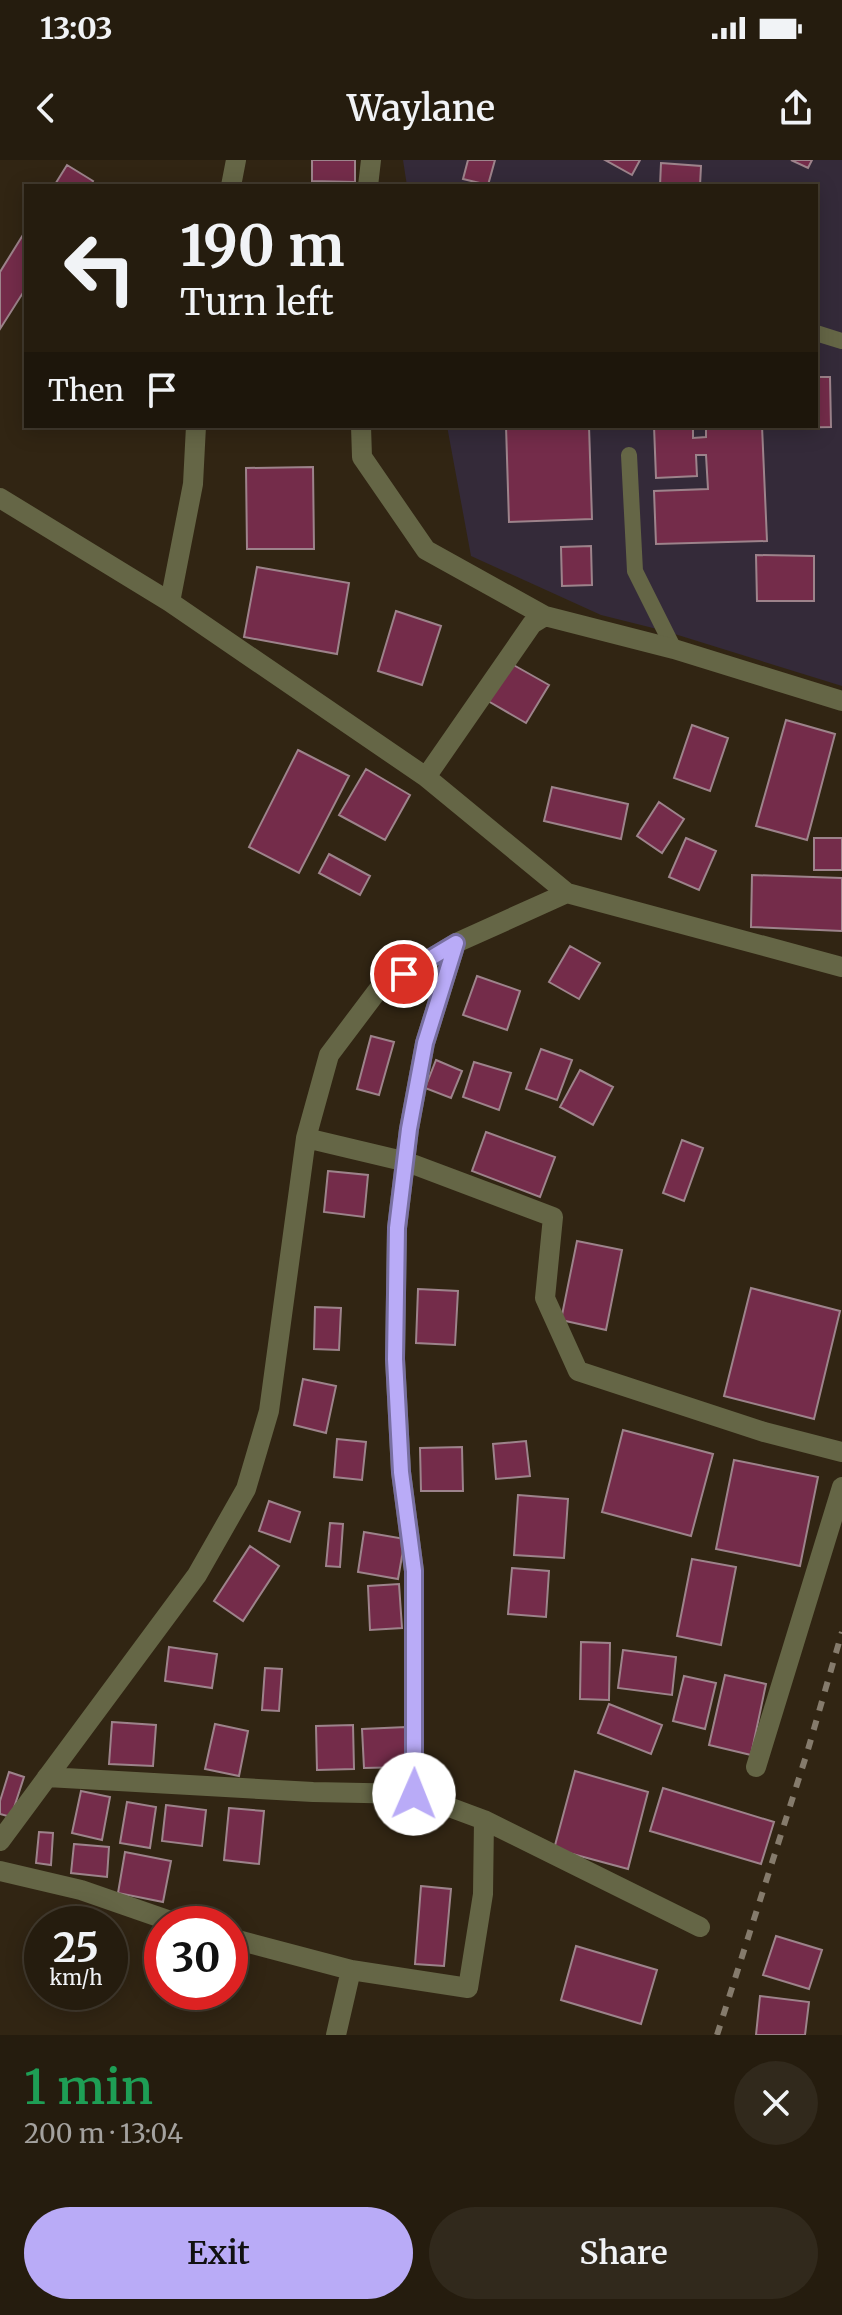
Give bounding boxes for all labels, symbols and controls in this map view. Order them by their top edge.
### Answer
text: 13:03 [40,9,113,47]
icon: back [24,86,68,130]
text: Waylane [347,86,495,131]
icon: share [774,86,818,130]
text: 190 m [180,211,345,281]
icon: left [48,216,152,320]
text: Turn left [180,280,334,325]
icon: arrive [140,368,184,412]
text: Then [48,371,124,409]
pin [370,940,438,1008]
icon: arrive [382,952,426,996]
position arrow [372,1752,456,1836]
speed limit sign: 30 [144,1906,248,2010]
text: 25 [53,1923,99,1973]
text: km/h [50,1965,102,1990]
text: 1 min [24,2057,153,2117]
button: close [734,2061,818,2145]
text: 200 m · 13:04 [24,2117,183,2150]
button: Exit [24,2207,413,2299]
button: Share [429,2207,818,2299]

